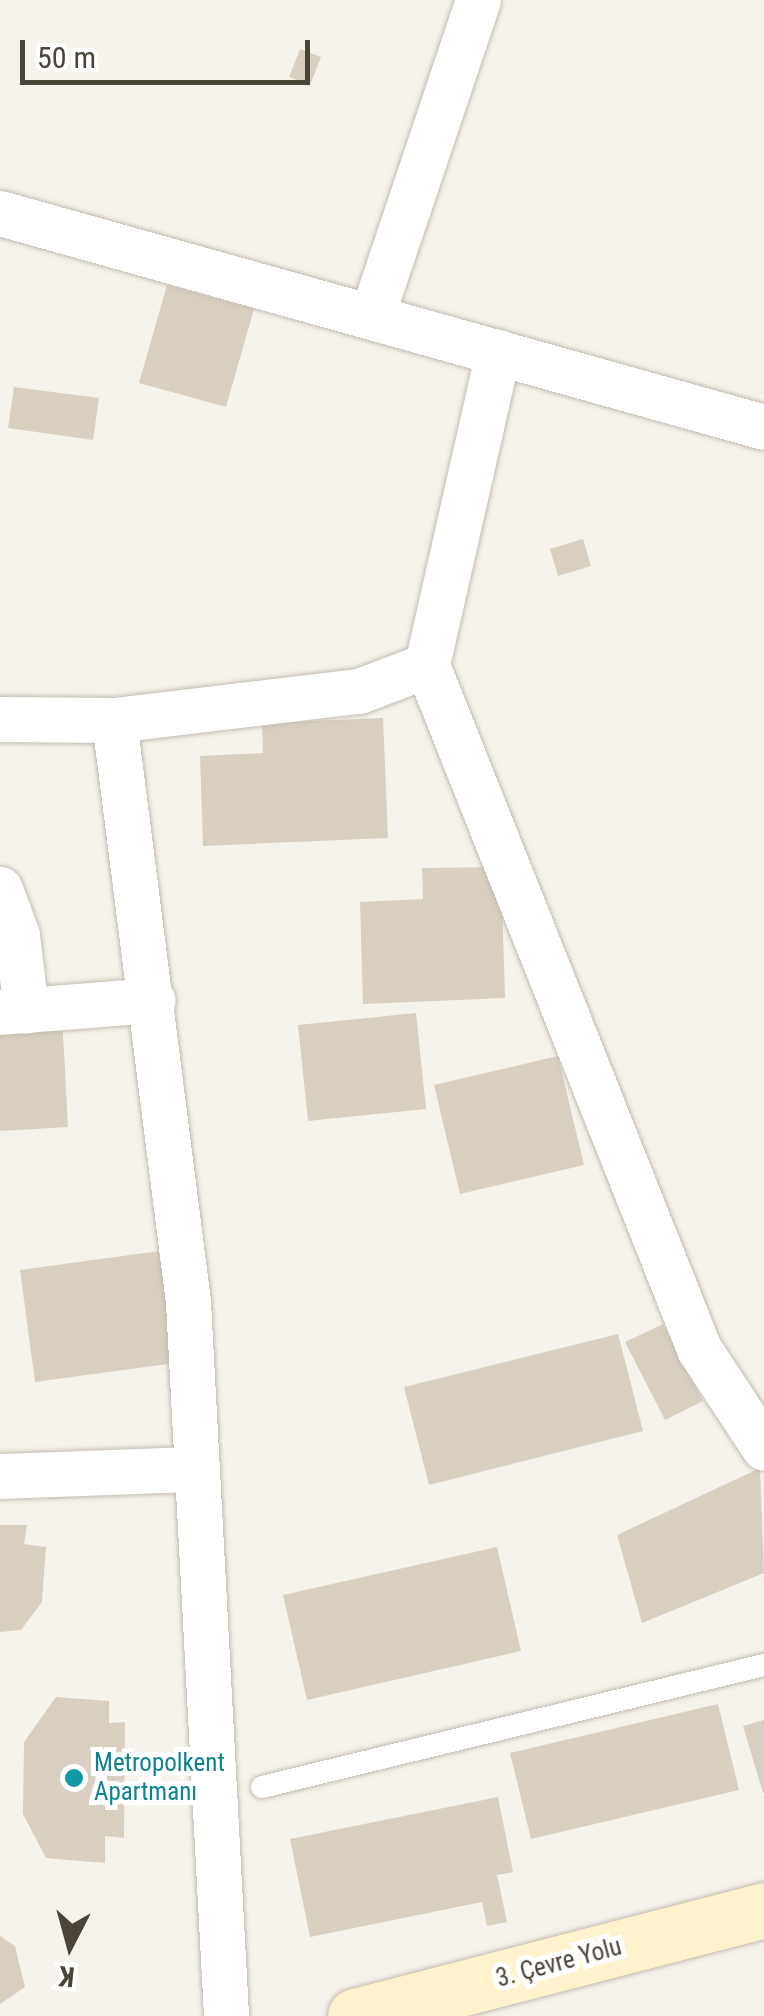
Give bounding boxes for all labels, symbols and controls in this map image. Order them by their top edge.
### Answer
scale bar [25,20,315,82]
text: 50 m [37,40,96,75]
place label: Metropolkent Apartmanı [94,1749,225,1808]
marker: Metropolkent Apartmanı [63,1767,85,1789]
north arrow [20,1896,120,1996]
street label: 3. Çevre Yolu [493,1932,625,1994]
text: K [57,1959,76,1994]

